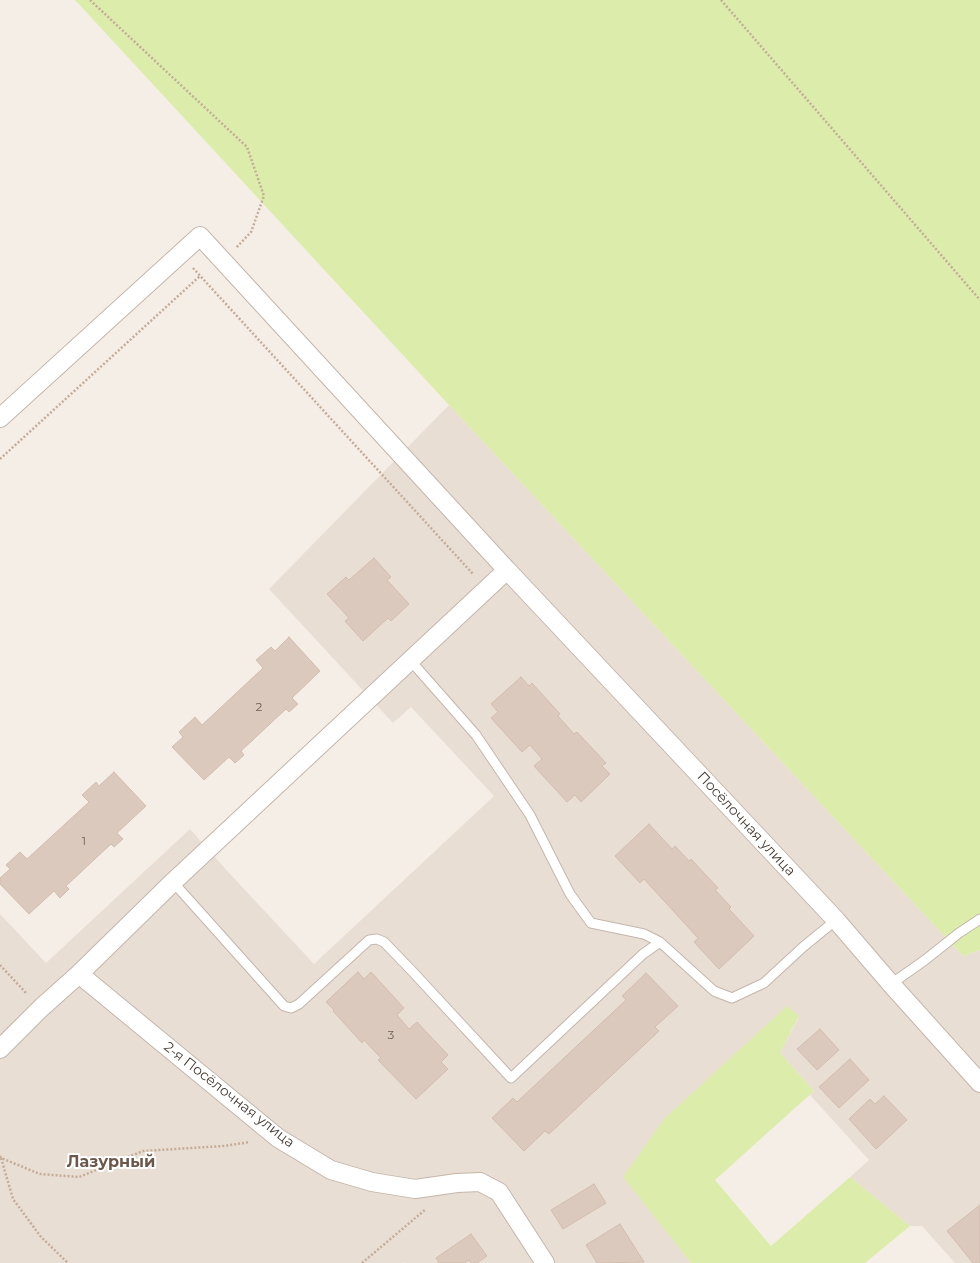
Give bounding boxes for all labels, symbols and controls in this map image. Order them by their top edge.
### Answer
house number: 2 [256,700,262,714]
street label: Посёлочная улица [693,768,799,880]
house number: 1 [82,834,86,848]
house number: 3 [388,1028,394,1042]
street label: 2-я Посёлочная улица [160,1039,298,1151]
district label: Лазурный [67,1152,155,1172]

